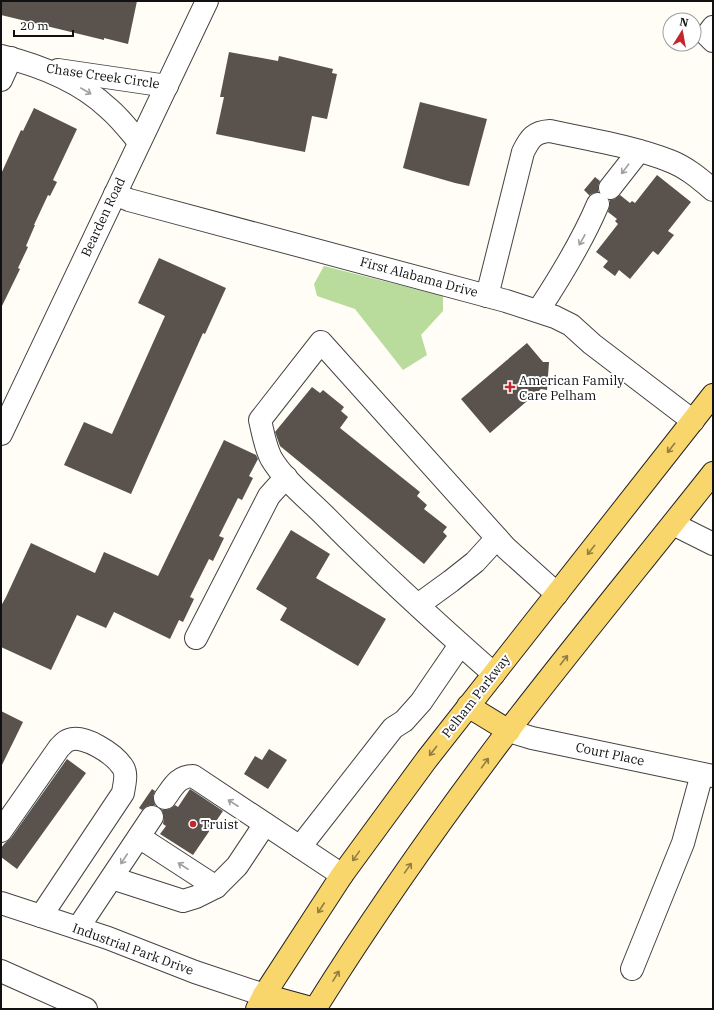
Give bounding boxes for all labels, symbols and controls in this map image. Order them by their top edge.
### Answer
scale bar [14,12,73,38]
north arrow [662,12,702,52]
text: N [678,14,690,30]
text: 20 m [20,18,49,33]
street label: Chase Creek Circle [45,60,161,92]
one-way arrow [80,88,92,96]
one-way arrow [620,164,629,175]
street label: Bearden Road [77,174,129,260]
one-way arrow [578,233,586,245]
street label: First Alabama Drive [358,253,480,301]
place label: American Family Care Pelham [519,372,624,404]
marker: American Family Care Pelham [504,381,516,393]
one-way arrow [667,443,676,454]
one-way arrow [587,545,595,556]
street label: Pelham Parkway [438,651,514,741]
one-way arrow [560,655,569,666]
street label: Court Place [574,738,646,770]
one-way arrow [428,746,437,757]
one-way arrow [481,758,489,769]
one-way arrow [227,798,239,806]
place label: Truist [201,816,239,833]
marker: Truist [188,819,198,829]
one-way arrow [352,851,360,862]
one-way arrow [120,853,128,865]
one-way arrow [178,862,189,870]
one-way arrow [404,863,412,874]
one-way arrow [317,902,325,913]
street label: Industrial Park Drive [70,919,196,979]
one-way arrow [332,970,340,982]

